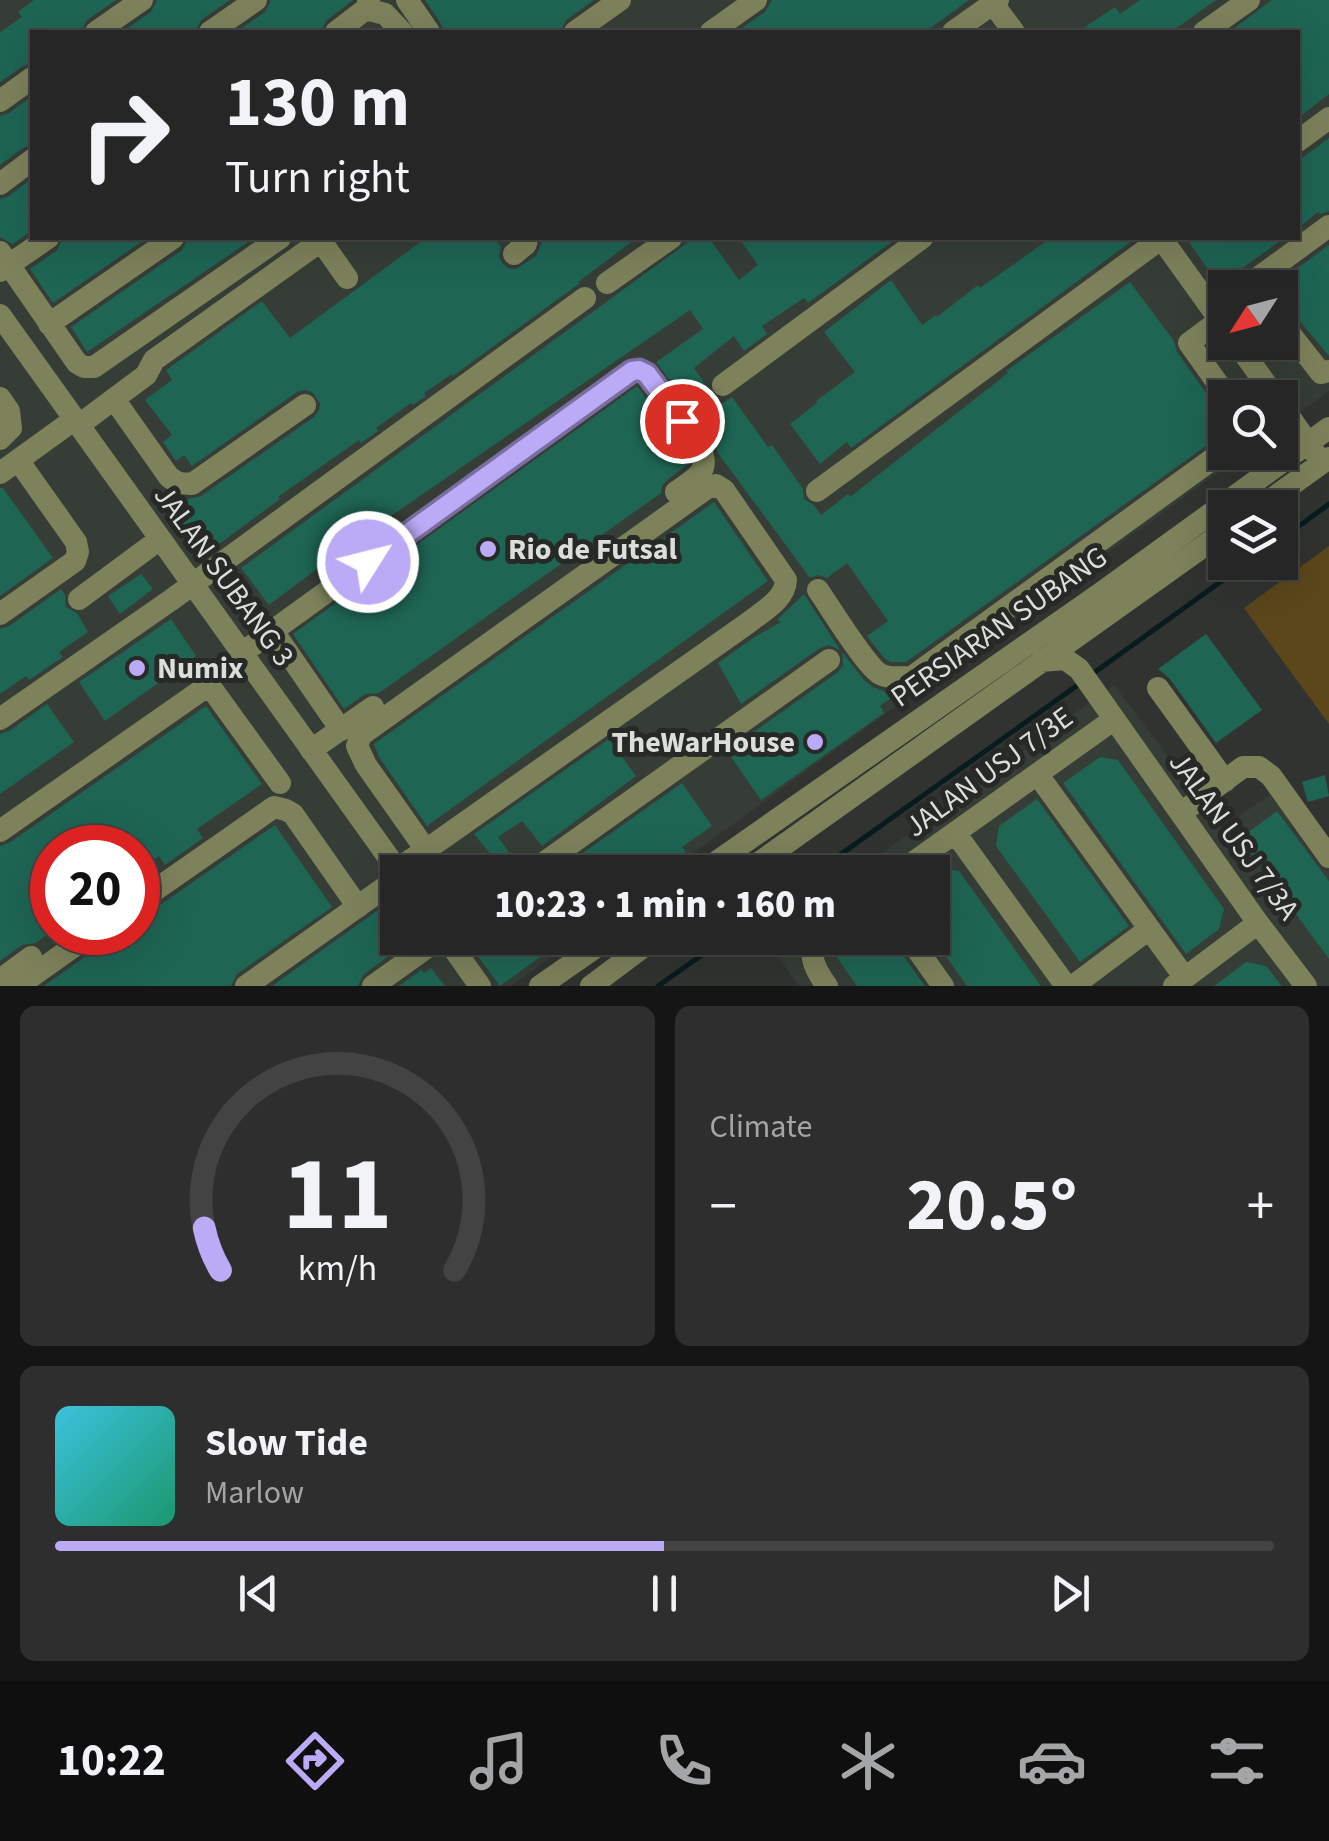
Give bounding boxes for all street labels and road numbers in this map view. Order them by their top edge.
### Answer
street label: JALAN SUBANG 3 [143,476,305,676]
street label: PERSIARAN SUBANG [882,536,1116,718]
street label: JALAN USJ 7/3E [896,696,1082,848]
street label: JALAN USJ 7/3A [1158,743,1310,930]

